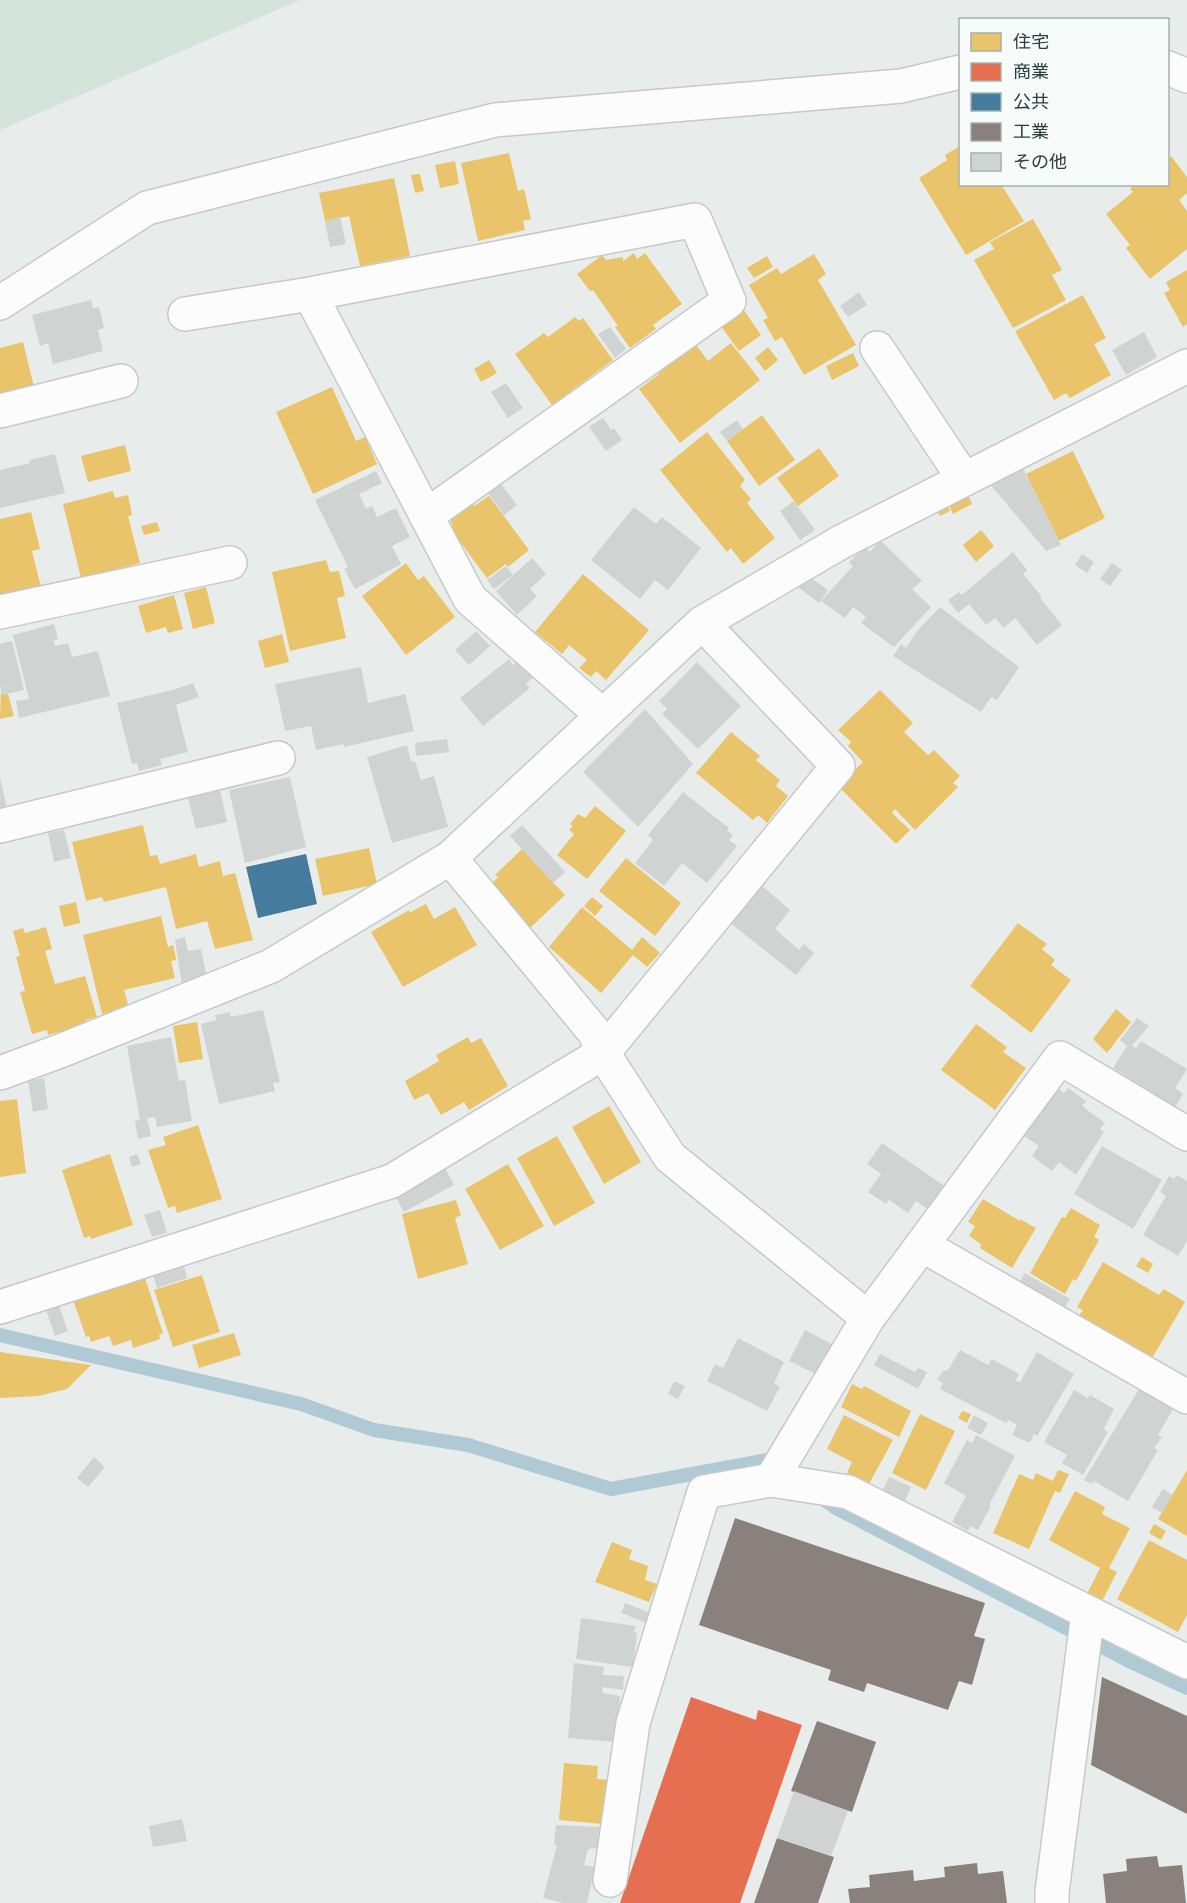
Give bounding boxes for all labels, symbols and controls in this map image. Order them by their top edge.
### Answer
legend [959,18,1169,186]
text: 住宅 [1013,30,1049,52]
text: 商業 [1013,60,1049,82]
text: 公共 [1013,90,1049,112]
text: 工業 [1013,120,1049,142]
text: その他 [1013,150,1067,172]

